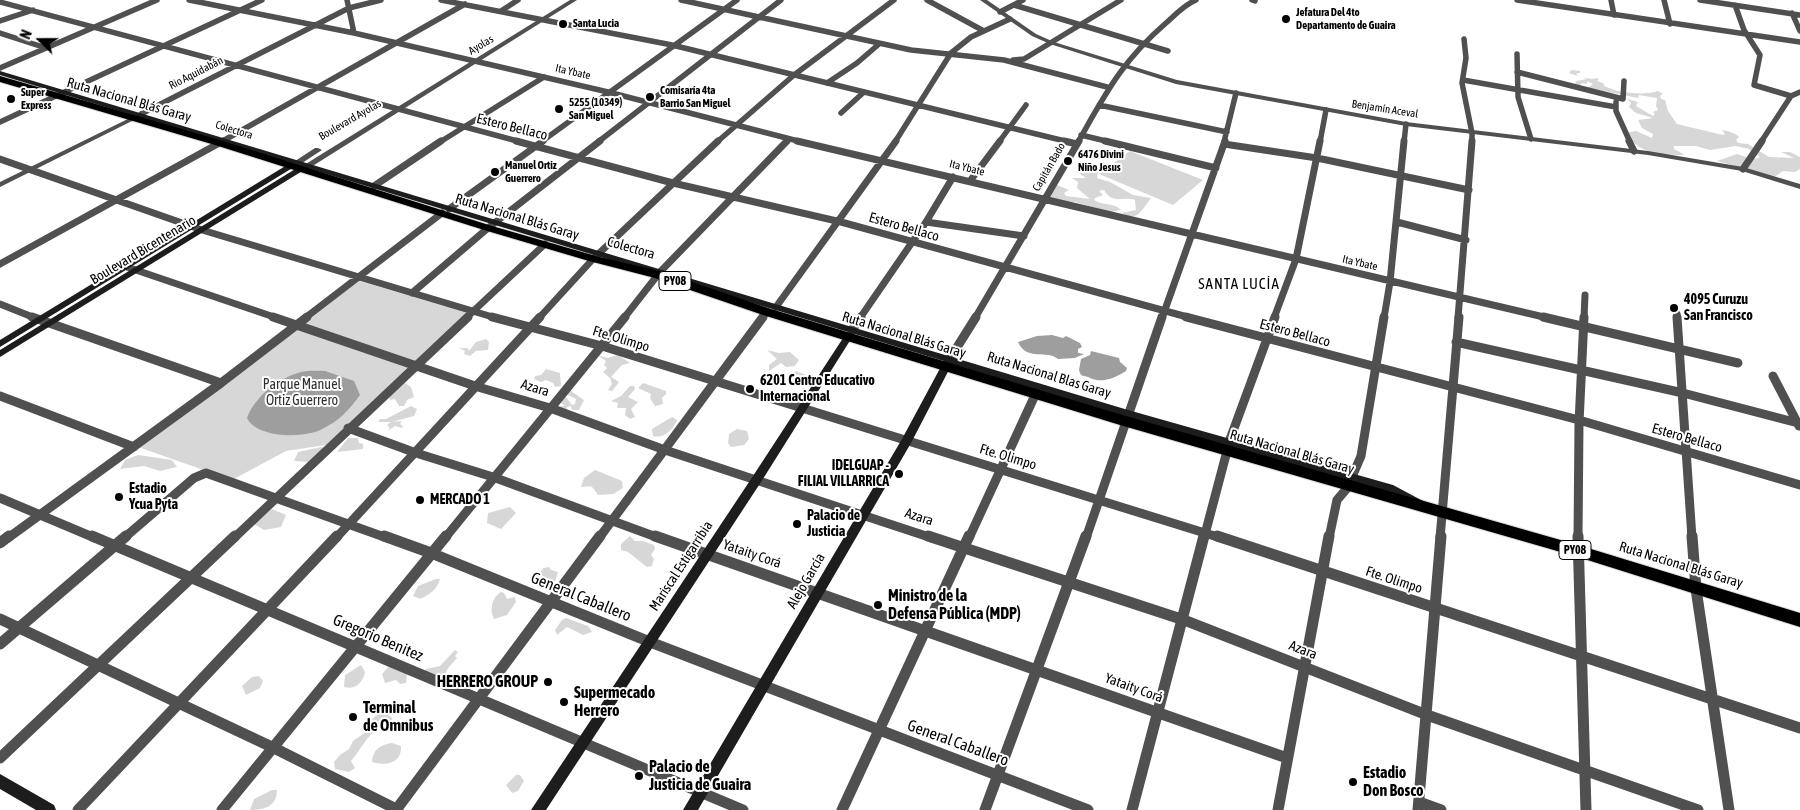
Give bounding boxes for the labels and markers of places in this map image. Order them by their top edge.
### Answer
place label: Jefatura Del 4to Departamento de Guaira [1296,6,1396,32]
marker: Jefatura Del 4to Departamento de Guaira [1280,13,1292,25]
place label: Santa Lucia [573,17,619,31]
marker: Santa Lucia [557,18,569,30]
place label: Comisaría 4ta Barrio San Miguel [660,84,730,110]
place label: Super Express [21,86,51,112]
marker: Comisaría 4ta Barrio San Miguel [644,91,656,103]
marker: Super Express [5,93,17,105]
place label: 5255 (10349) San Miguel [569,96,622,122]
marker: 5255 (10349) San Miguel [553,103,565,115]
place label: 6476 Divini Niño Jesus [1078,148,1124,174]
marker: 6476 Divini Niño Jesus [1062,155,1074,167]
place label: Manuel Ortiz Guerrero [505,159,557,185]
marker: Manuel Ortiz Guerrero [489,166,501,178]
place label: 4095 Curuzu San Francisco [1684,292,1753,324]
marker: 4095 Curuzu San Francisco [1668,302,1680,314]
place label: 6201 Centro Educativo Internacional [760,373,875,406]
marker: 6201 Centro Educativo Internacional [744,383,756,395]
place label: IDELGUAP - FILIAL VILLARRICA [798,458,889,491]
marker: IDELGUAP - FILIAL VILLARRICA [893,468,905,480]
place label: Estadio Ycua Pyta [129,481,178,514]
marker: Estadio Ycua Pyta [113,491,125,503]
place label: MERCADO 1 [430,492,490,508]
marker: MERCADO 1 [414,494,426,506]
place label: Palacio de Justicia [807,508,860,540]
marker: Palacio de Justicia [791,518,803,530]
place label: Ministro de la Defensa Pública (MDP) [888,586,1021,624]
marker: Ministro de la Defensa Pública (MDP) [872,599,884,611]
place label: HERRERO GROUP [437,672,538,692]
marker: HERRERO GROUP [542,676,554,688]
place label: Supermecado Herrero [574,683,655,721]
marker: Supermecado Herrero [558,696,570,708]
place label: Terminal de Omnibus [363,698,433,736]
marker: Terminal de Omnibus [347,711,359,723]
place label: Palacio de Justicia de Guaira [649,757,751,795]
place label: Estadio Don Bosco [1363,763,1424,801]
marker: Palacio de Justicia de Guaira [633,770,645,782]
marker: Estadio Don Bosco [1347,776,1359,788]

